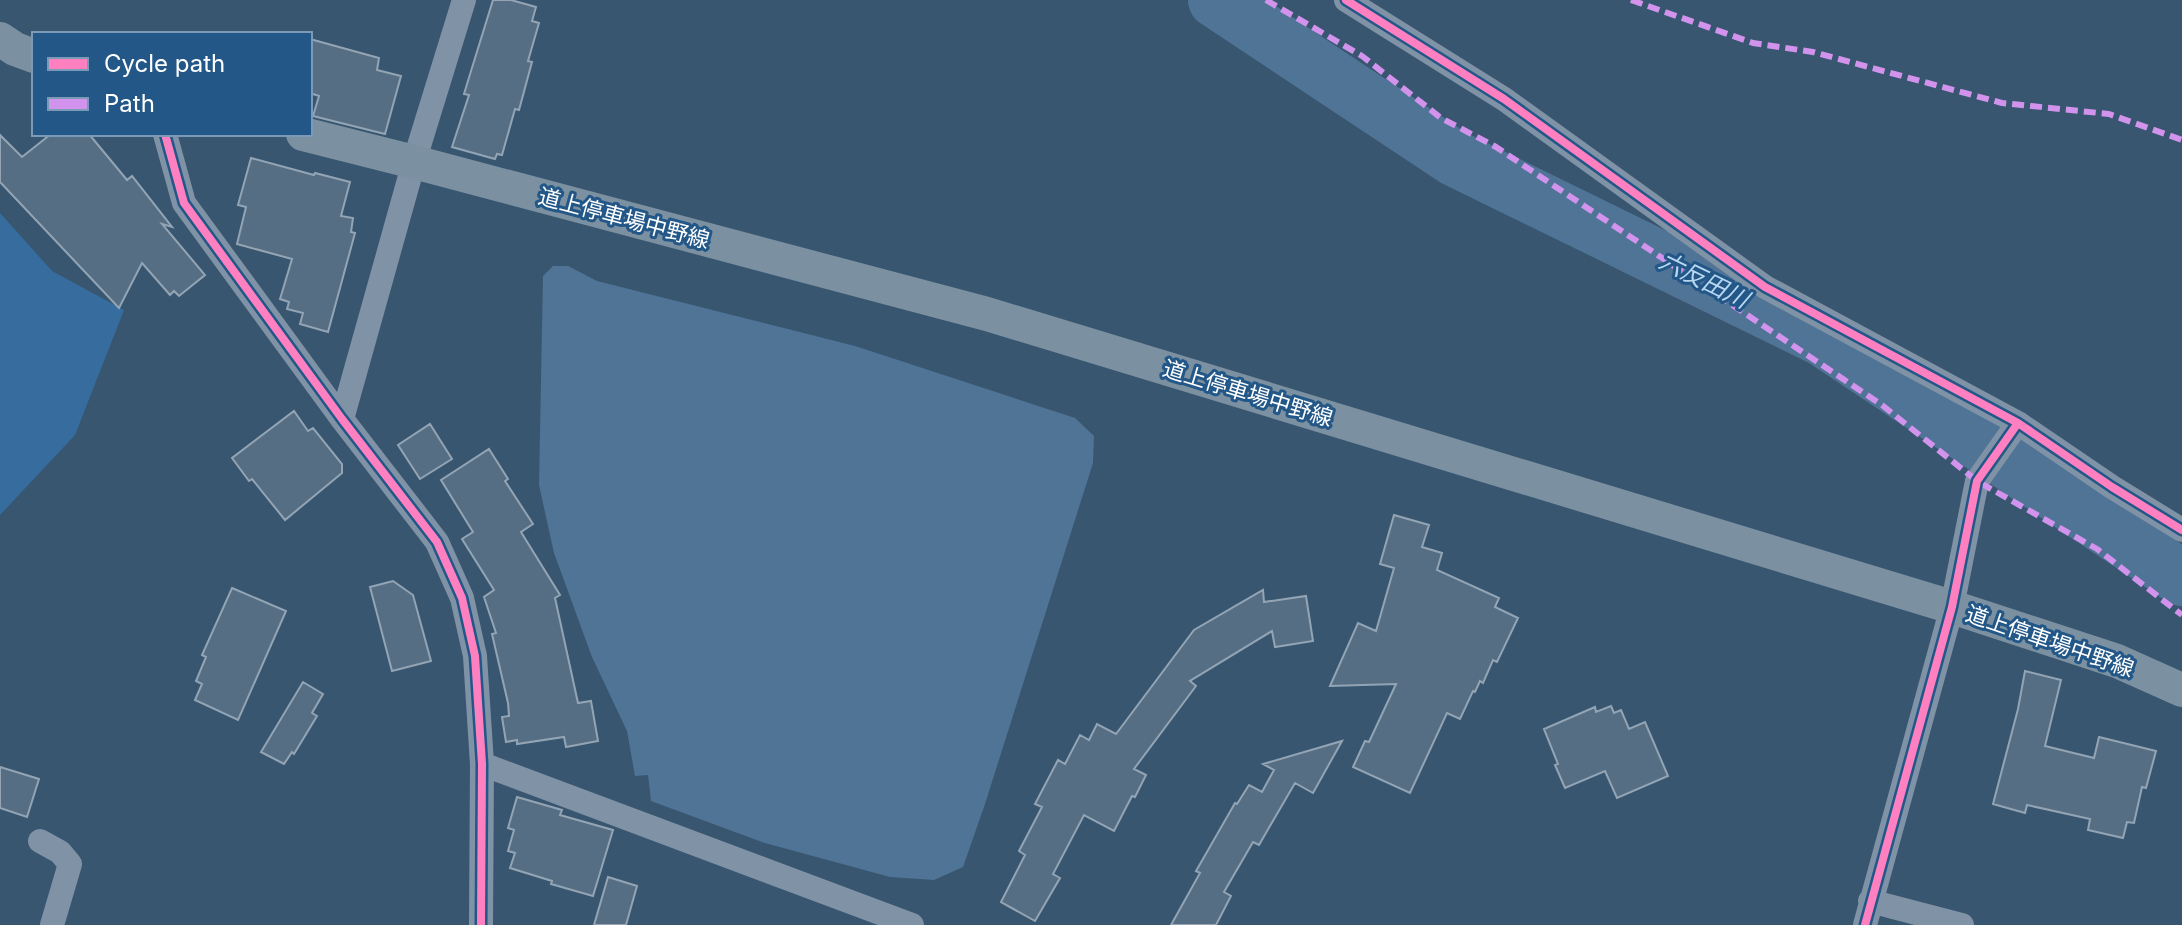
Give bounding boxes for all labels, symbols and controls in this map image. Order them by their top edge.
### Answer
legend [32,32,312,136]
text: Cycle path [104,49,225,78]
text: Path [104,89,155,118]
street label: 道上停車場中野線 [536,183,712,253]
water label: 六反田川 [1655,246,1756,315]
street label: 道上停車場中野線 [1160,355,1336,431]
street label: 道上停車場中野線 [1963,600,2137,682]

